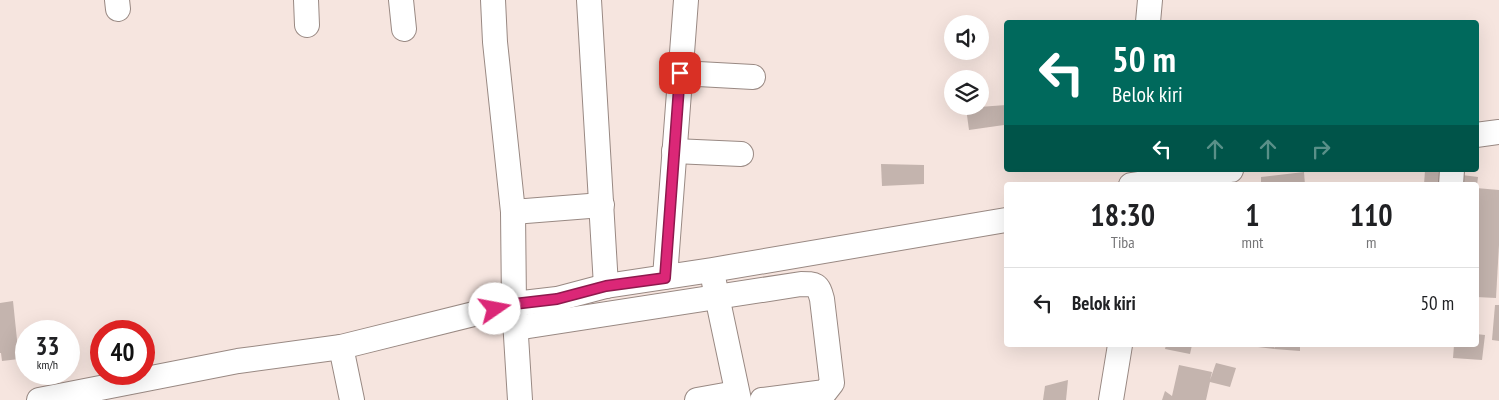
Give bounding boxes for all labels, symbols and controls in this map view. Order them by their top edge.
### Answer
map controls [944,15,989,115]
button: sound [944,15,989,60]
text: 50 m [1112,36,1176,82]
icon: left [1029,40,1094,105]
pin [659,52,701,94]
icon: arrive [666,59,694,87]
button: layers [944,70,989,115]
text: Belok kiri [1112,80,1183,108]
icon: left [1148,135,1176,163]
icon: ahead [1201,135,1229,163]
icon: ahead [1254,135,1282,163]
icon: right [1307,135,1335,163]
text: 18:30 [1090,195,1155,234]
text: 1 [1245,195,1260,234]
text: 110 [1350,195,1393,234]
text: Tiba [1111,232,1135,252]
text: mnt [1241,232,1263,252]
text: m [1366,232,1376,252]
position arrow [468,282,520,334]
icon: left [1029,289,1057,317]
text: Belok kiri [1072,291,1136,315]
text: 50 m [1421,291,1454,315]
speed limit sign: 40 [90,320,155,385]
text: 33 [36,330,59,362]
text: km/h [37,357,58,372]

